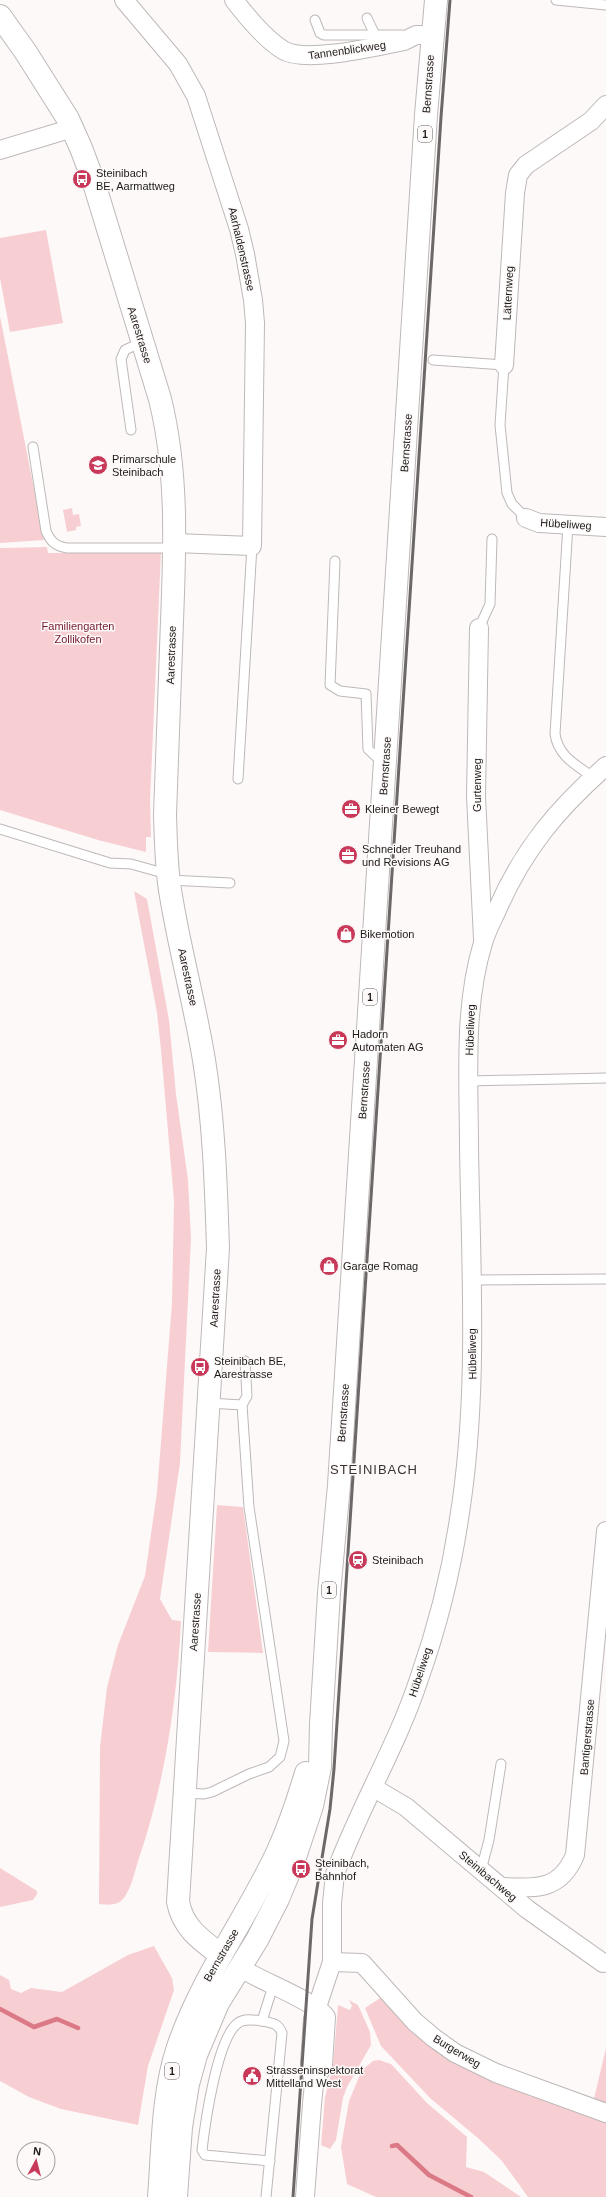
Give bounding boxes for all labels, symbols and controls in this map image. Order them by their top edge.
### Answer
street label: Tannenblickweg [307,39,387,61]
street label: Bernstrasse [420,54,436,114]
road number: 1 [418,126,432,142]
place label: Steinibach BE, Aarmattweg [96,167,175,192]
bus stop icon: Steinibach BE, Aarmattweg [71,168,93,190]
street label: Aarhaldenstrasse [227,206,257,292]
street label: Lätternweg [501,266,515,320]
street label: Aarestrasse [126,305,154,365]
street label: Bernstrasse [398,413,414,473]
place label: Primarschule Steinibach [112,453,176,478]
school or university icon: Primarschule Steinibach [87,454,109,476]
street label: Hübeliweg [540,516,592,532]
park label: Familiengarten Zollikofen [42,620,114,645]
street label: Aarestrasse [164,625,178,685]
street label: Bernstrasse [377,736,393,796]
street label: Gurtenweg [471,758,483,812]
office icon: Kleiner Bewegt [340,798,362,820]
place label: Kleiner Bewegt [365,803,439,815]
place label: Schneider Treuhand und Revisions AG [362,843,461,868]
office icon: Schneider Treuhand und Revisions AG [337,844,359,866]
shop icon: Bikemotion [335,923,357,945]
place label: Bikemotion [360,928,414,940]
street label: Aarestrasse [176,947,200,1007]
road number: 1 [363,989,377,1005]
street label: Hübeliweg [463,1004,477,1056]
place label: Hadorn Automaten AG [352,1028,424,1053]
office icon: Hadorn Automaten AG [327,1029,349,1051]
street label: Bernstrasse [356,1060,372,1120]
shop icon: Garage Romag [318,1255,340,1277]
place label: Garage Romag [343,1260,418,1272]
street label: Aarestrasse [207,1268,223,1328]
street label: Hübeliweg [466,1328,478,1380]
place label: Steinibach BE, Aarestrasse [214,1355,286,1380]
bus stop icon: Steinibach BE, Aarestrasse [189,1356,211,1378]
street label: Bernstrasse [335,1383,351,1443]
district label: STEINIBACH [330,1462,418,1477]
station icon: Steinibach [347,1549,369,1571]
place label: Steinibach [372,1554,423,1566]
road number: 1 [322,1582,336,1598]
street label: Aarestrasse [187,1592,203,1652]
street label: Hübeliweg [406,1646,434,1698]
street label: Bantigerstrasse [578,1698,596,1776]
street label: Steinibachweg [457,1848,519,1904]
place label: Steinibach, Bahnhof [315,1857,369,1882]
bus stop icon: Steinibach, Bahnhof [290,1858,312,1880]
street label: Bernstrasse [201,1927,241,1983]
street label: Burgerweg [431,2032,483,2070]
road number: 1 [165,2063,179,2079]
place label: Strasseninspektorat Mittelland West [266,2064,363,2089]
public building icon: Strasseninspektorat Mittelland West [241,2065,263,2087]
north arrow [16,2141,56,2181]
text: N [33,2145,42,2158]

